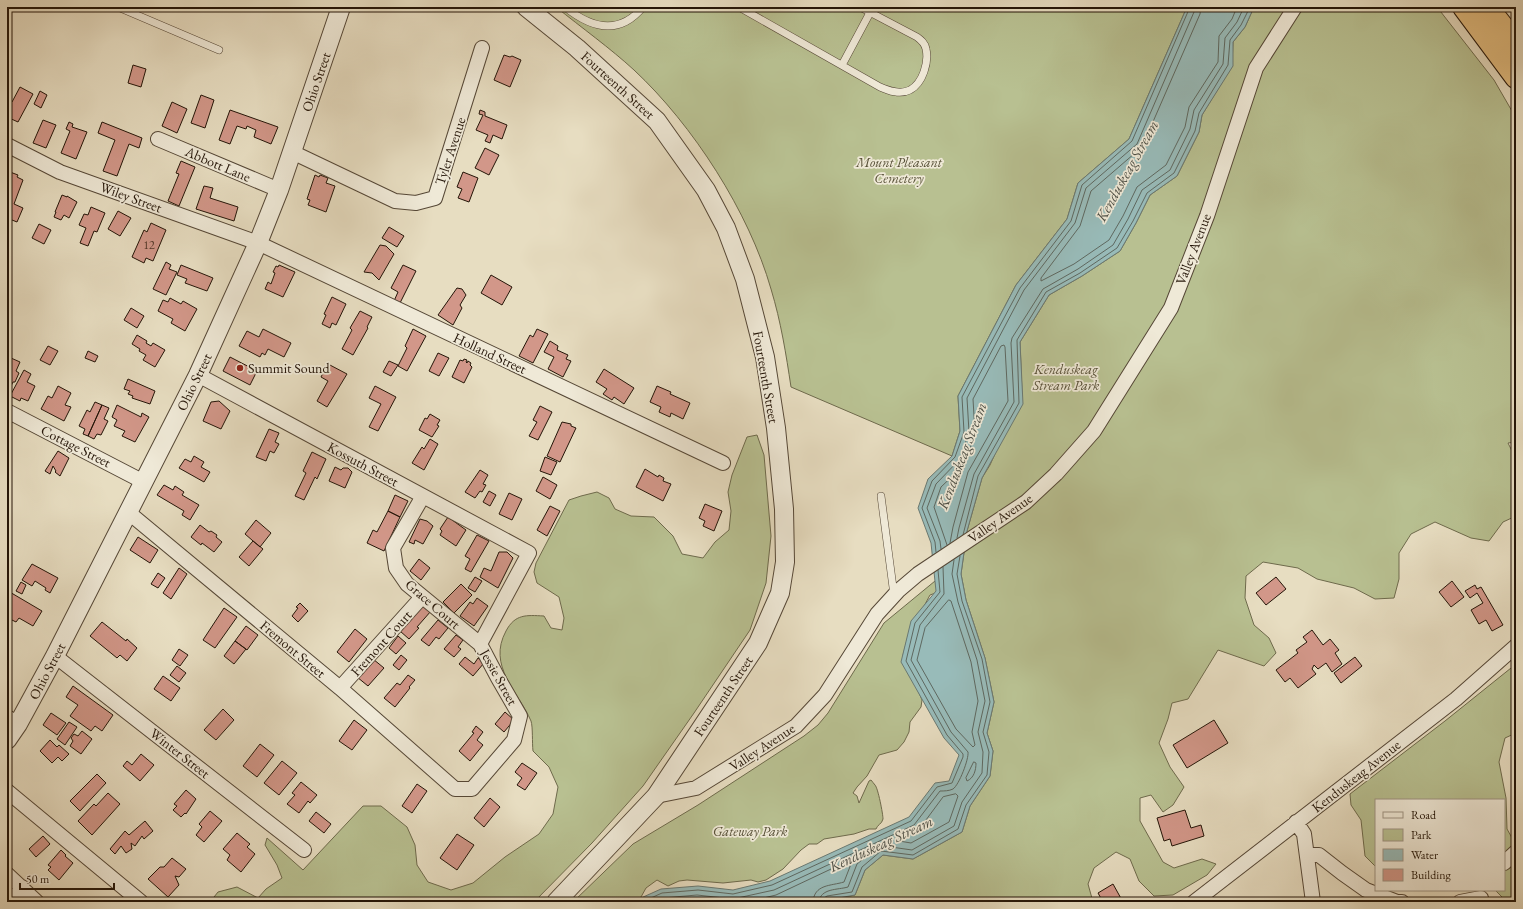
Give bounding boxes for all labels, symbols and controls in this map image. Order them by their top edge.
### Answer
street label: Fourteenth Street [577,47,659,123]
street label: Ohio Street [297,49,335,114]
street label: Tyler Avenue [431,114,470,187]
water label: Kenduskeag Stream [1091,117,1162,225]
street label: Abbott Lane [182,142,254,186]
park label: Mount Pleasant Cemetery [855,153,943,187]
street label: Wiley Street [98,178,165,217]
street label: Valley Avenue [1171,210,1215,287]
house number: 12 [143,237,155,253]
street label: Holland Street [451,328,530,378]
street label: Fourteenth Street [749,329,783,425]
street label: Ohio Street [172,350,216,414]
place label: Summit Sound [248,359,331,377]
park label: Kenduskeag Stream Park [1032,360,1100,394]
marker: Summit Sound [235,363,245,373]
water label: Kenduskeag Stream [932,400,991,513]
street label: Cottage Street [38,421,115,472]
street label: Kossuth Street [324,438,402,491]
street label: Valley Avenue [964,489,1036,547]
street label: Grace Court [402,575,465,633]
street label: Fremont Court [347,606,416,680]
street label: Fremont Street [256,616,330,682]
street label: Ohio Street [25,639,70,703]
street label: Jessie Street [476,645,522,709]
street label: Fourteenth Street [689,652,757,740]
street label: Valley Avenue [726,719,799,775]
street label: Winter Street [146,724,214,782]
street label: Kenduskeag Avenue [1308,735,1405,816]
legend [1375,799,1505,891]
text: Road [1411,807,1437,823]
water label: Kenduskeag Stream [825,811,936,876]
park label: Gateway Park [713,822,788,840]
text: Park [1411,827,1432,843]
text: Water [1411,847,1438,863]
scale bar [20,865,114,891]
text: Building [1411,867,1452,883]
text: 50 m [26,871,50,887]

